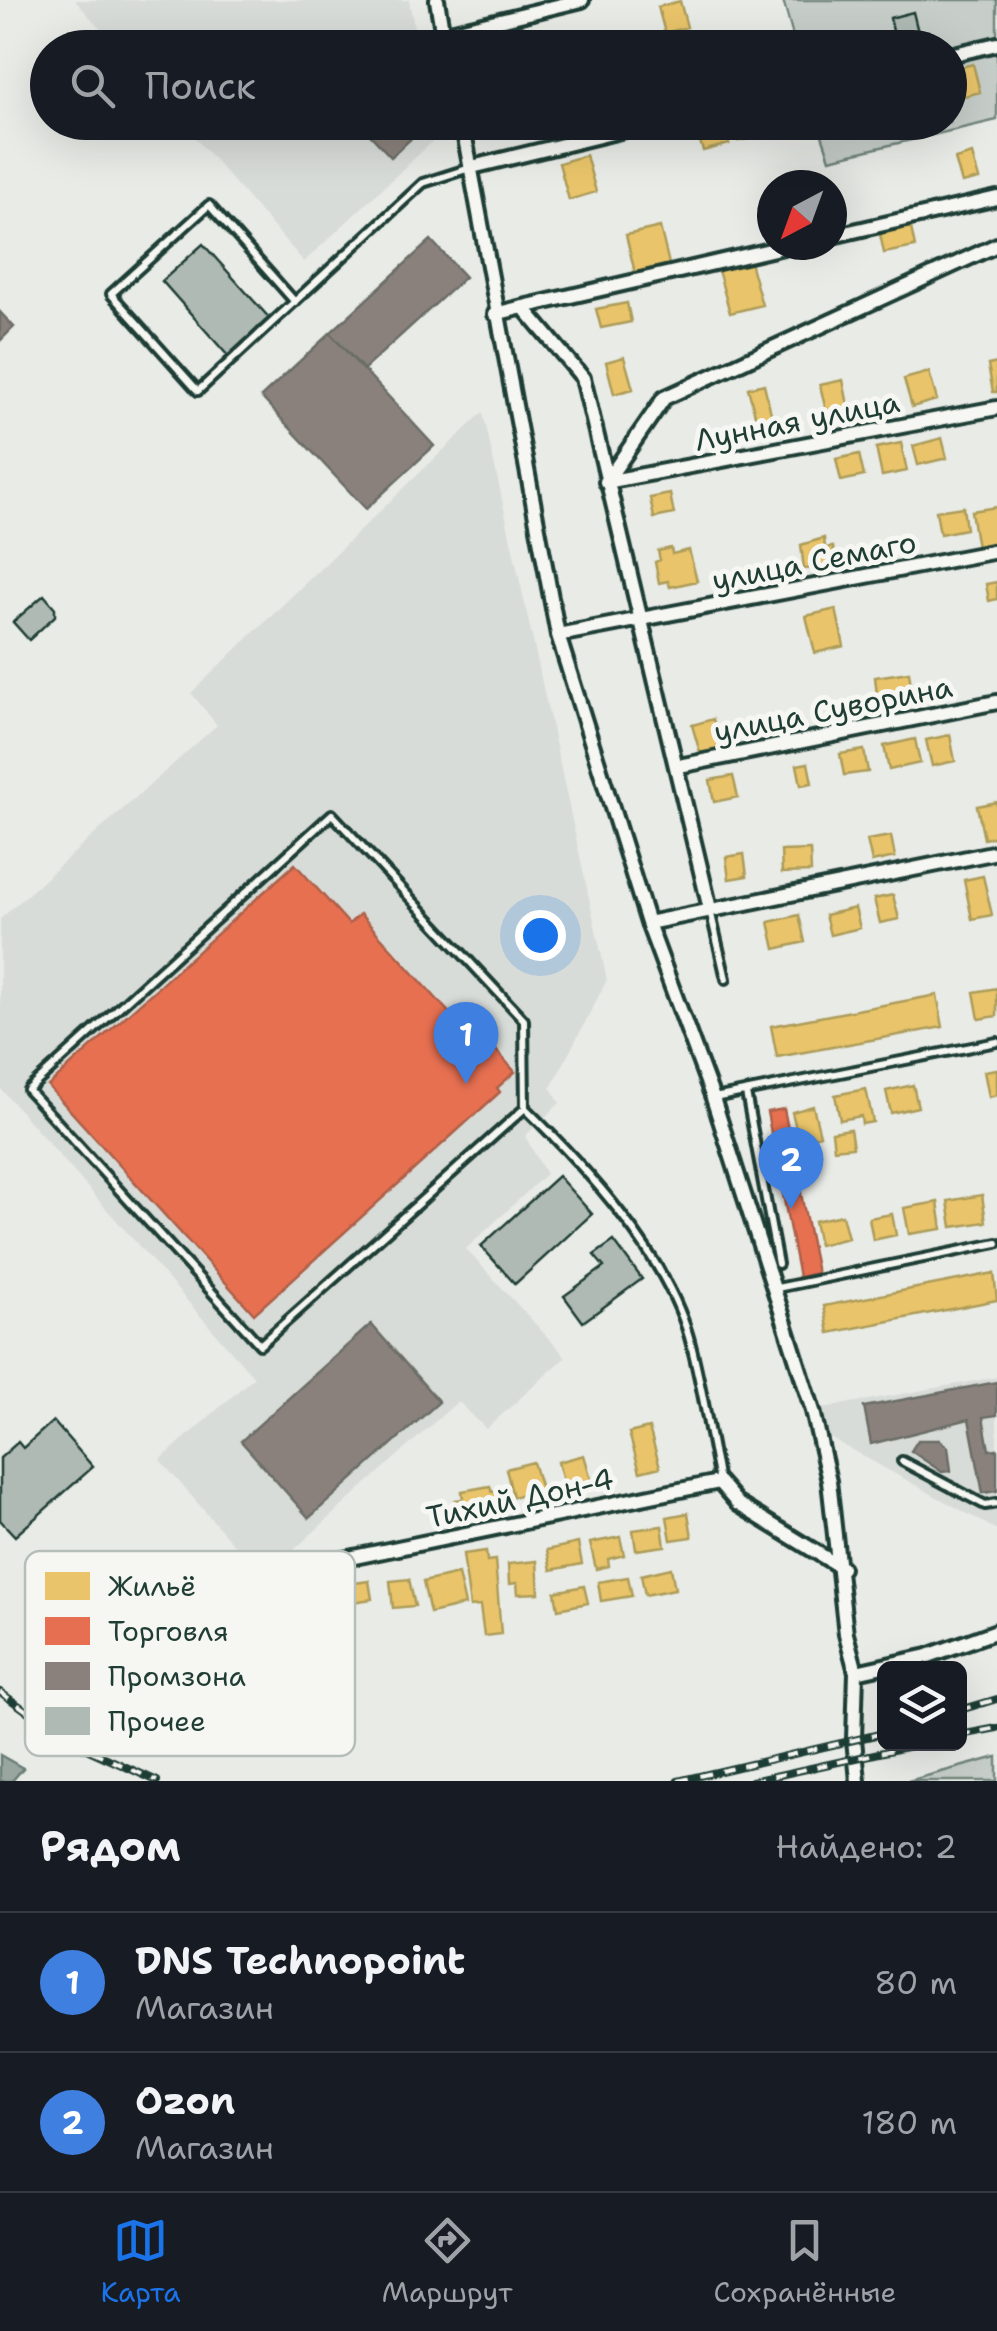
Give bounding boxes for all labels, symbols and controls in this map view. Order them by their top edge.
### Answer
search box [30,30,967,140]
icon: search [65,58,120,113]
text: Поиск [145,60,256,111]
north arrow [757,170,847,260]
street label: Лунная улица [691,381,903,461]
street label: улица Семаго [708,521,920,601]
street label: улица Суворина [710,666,956,752]
your location [515,910,566,961]
pin: 1 [434,1002,498,1084]
pin: 2 [758,1126,824,1209]
street label: Тихий Дон-4 [423,1458,617,1538]
legend [25,1551,355,1756]
text: Жильё [108,1567,196,1605]
text: Торговля [108,1612,229,1650]
text: Промзона [108,1657,246,1695]
map controls [877,1661,967,1751]
button: layers [877,1661,967,1751]
text: Прочее [108,1702,206,1740]
text: Рядом [40,1818,181,1874]
text: Найдено: 2 [776,1825,957,1868]
text: DNS Technopoint [135,1935,465,1986]
text: 1 [65,1961,80,2004]
text: 80 m [874,1961,957,2004]
text: Магазин [135,1986,274,2029]
text: Ozon [135,2075,235,2126]
text: 2 [61,2101,84,2144]
text: 180 m [861,2101,957,2144]
text: Магазин [135,2126,274,2169]
tab: Карта [101,2213,181,2311]
tab: Маршрут [382,2213,512,2311]
tab: Сохранённые [714,2213,896,2311]

